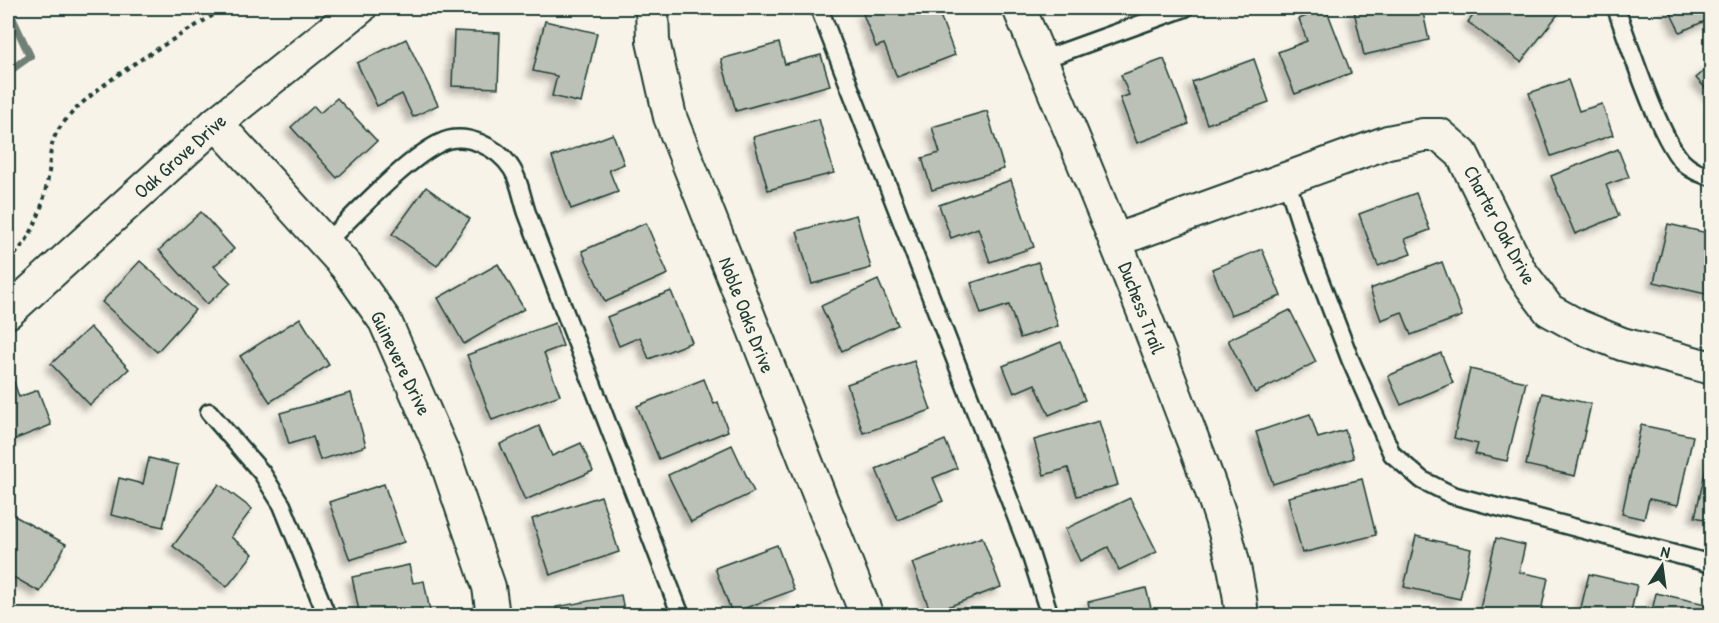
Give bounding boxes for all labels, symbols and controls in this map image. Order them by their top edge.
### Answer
street label: Oak Grove Drive [128,107,232,204]
street label: Charter Oak Drive [1458,160,1543,289]
street label: Noble Oaks Drive [713,253,782,377]
street label: Duchess Trail [1113,258,1173,358]
street label: Guinevere Drive [365,306,438,419]
north arrow [1632,536,1692,596]
text: N [1659,540,1672,563]

